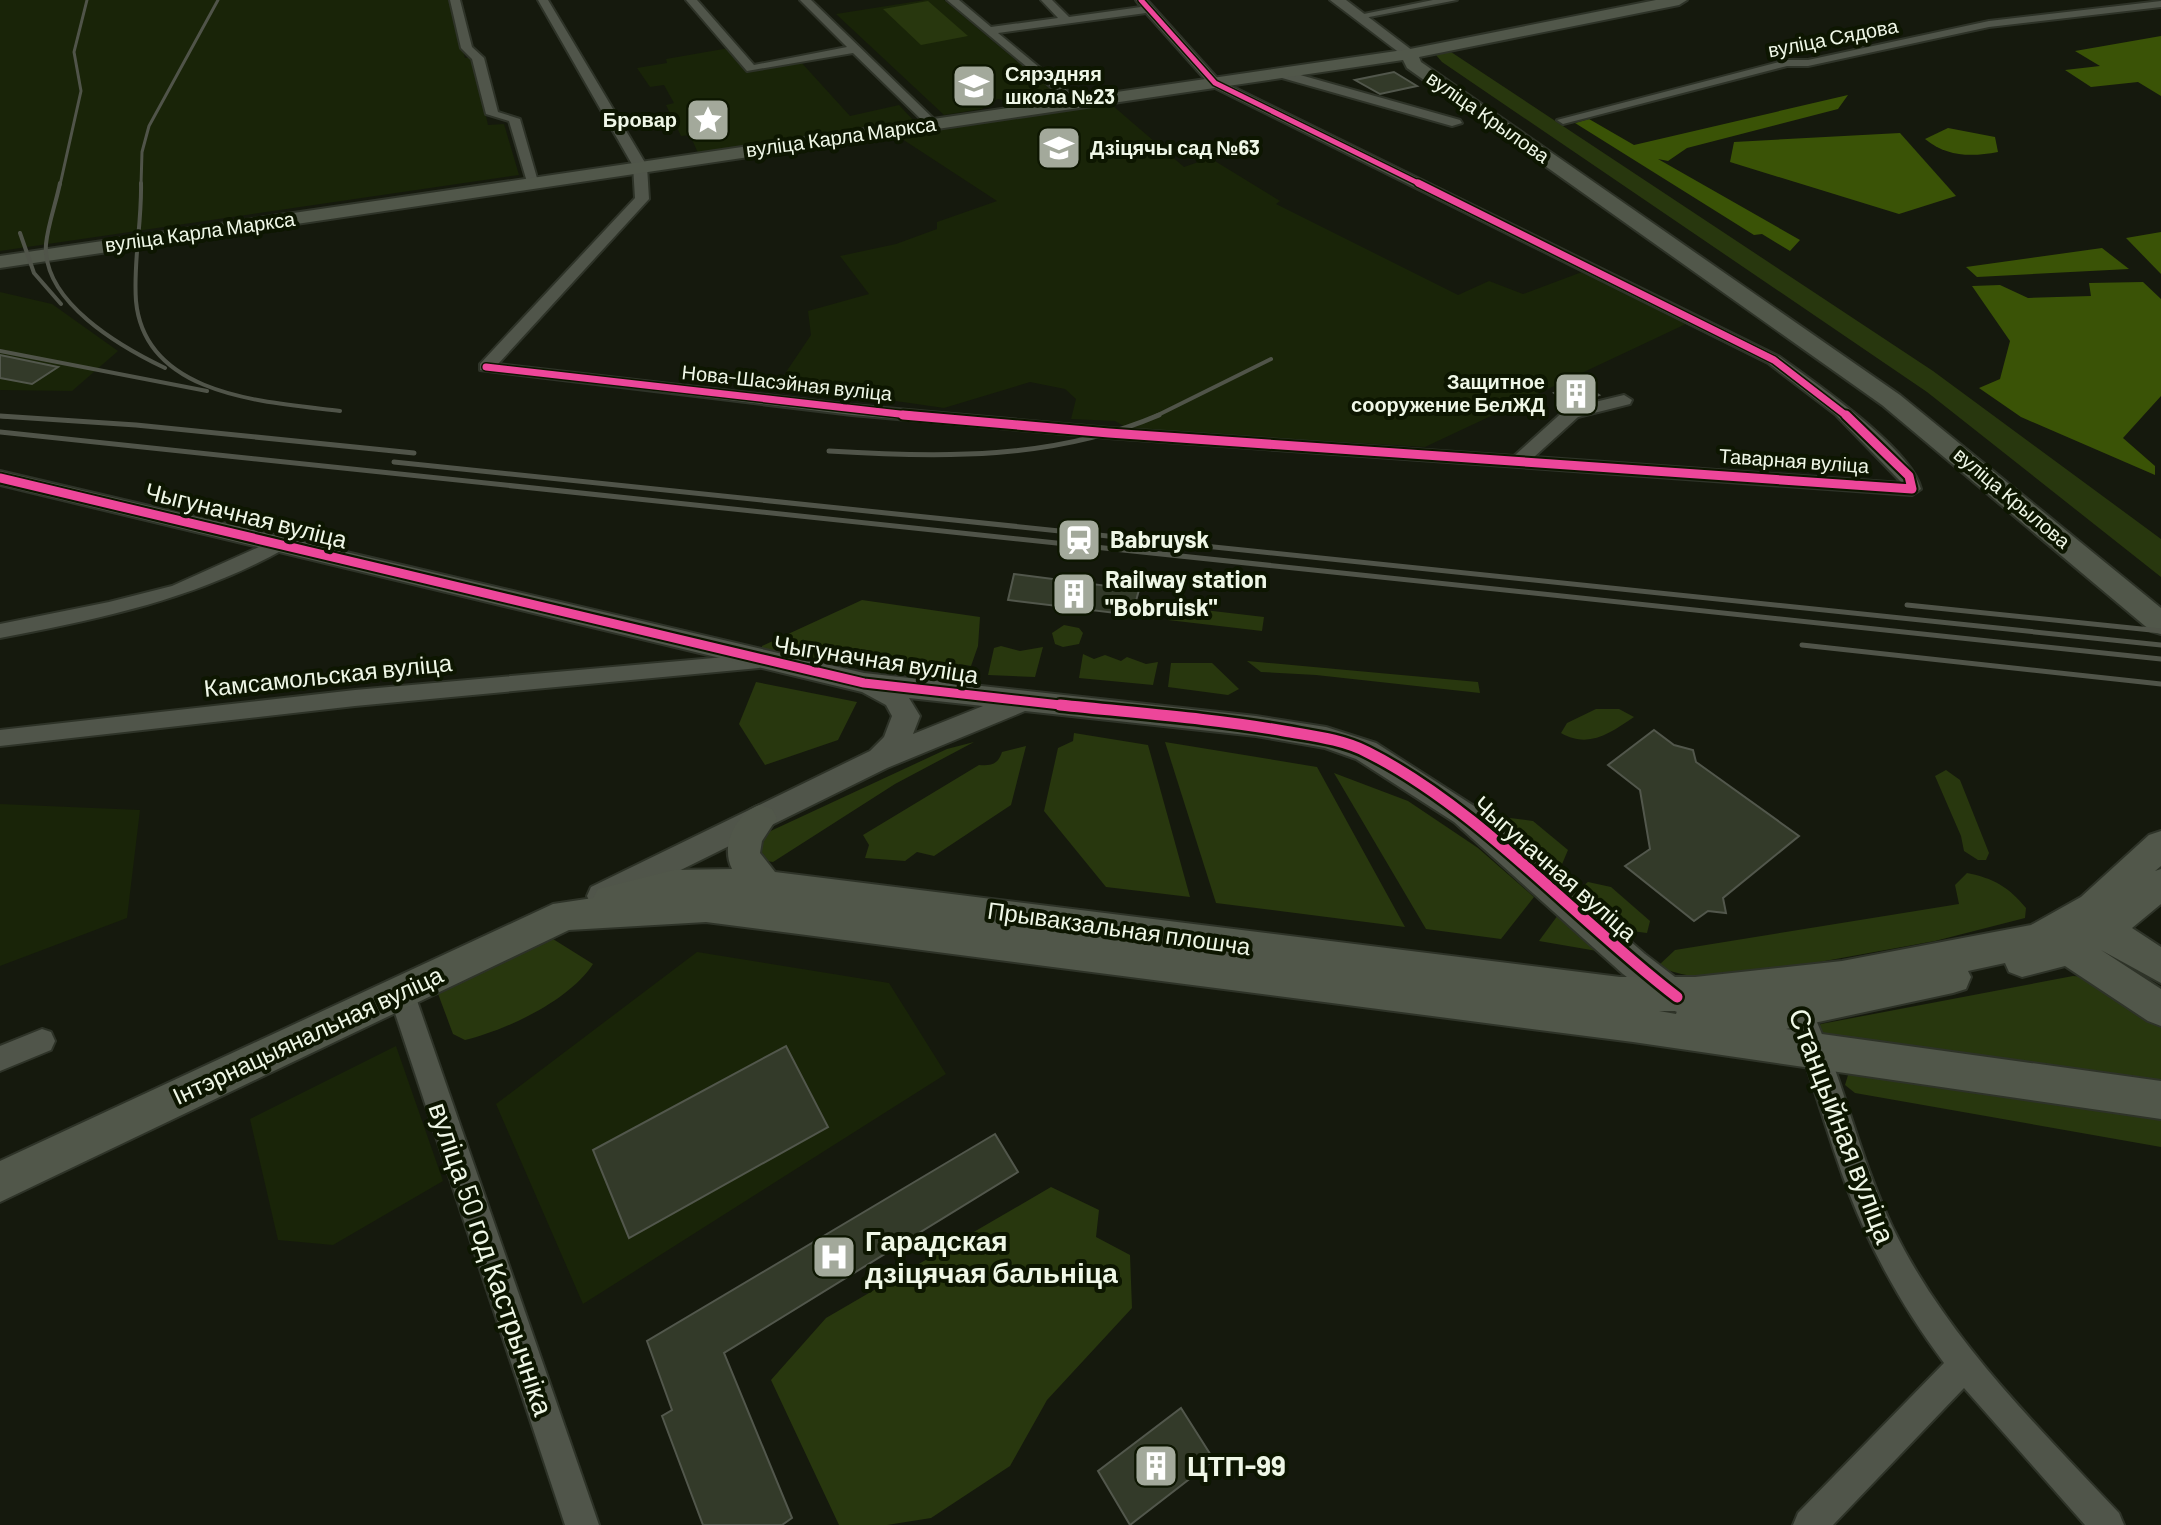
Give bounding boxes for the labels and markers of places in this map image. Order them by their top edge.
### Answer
place label: Сярэдняя школа №23 [1005,61,1115,108]
school or university icon: Сярэдняя школа №23 [950,62,998,110]
place icon: Бровар [684,96,732,144]
place label: Бровар [603,107,677,131]
school or university icon: Дзіцячы сад №63 [1035,124,1083,172]
place label: Дзіцячы сад №63 [1090,135,1260,159]
place label: Защитное сооружение БелЖД [1351,369,1545,416]
building icon: Защитное сооружение БелЖД [1552,370,1600,418]
station icon: Babruysk [1055,516,1103,564]
place label: Babruysk [1110,524,1210,553]
place label: Railway station "Bobruisk" [1105,564,1267,621]
building icon: Railway station "Bobruisk" [1050,570,1098,618]
place label: Гарадская дзіцячая бальніца [865,1223,1118,1289]
hospital icon: Гарадская дзіцячая бальніца [810,1233,858,1281]
building icon: ЦТП-99 [1132,1442,1180,1490]
place label: ЦТП-99 [1187,1448,1286,1482]

